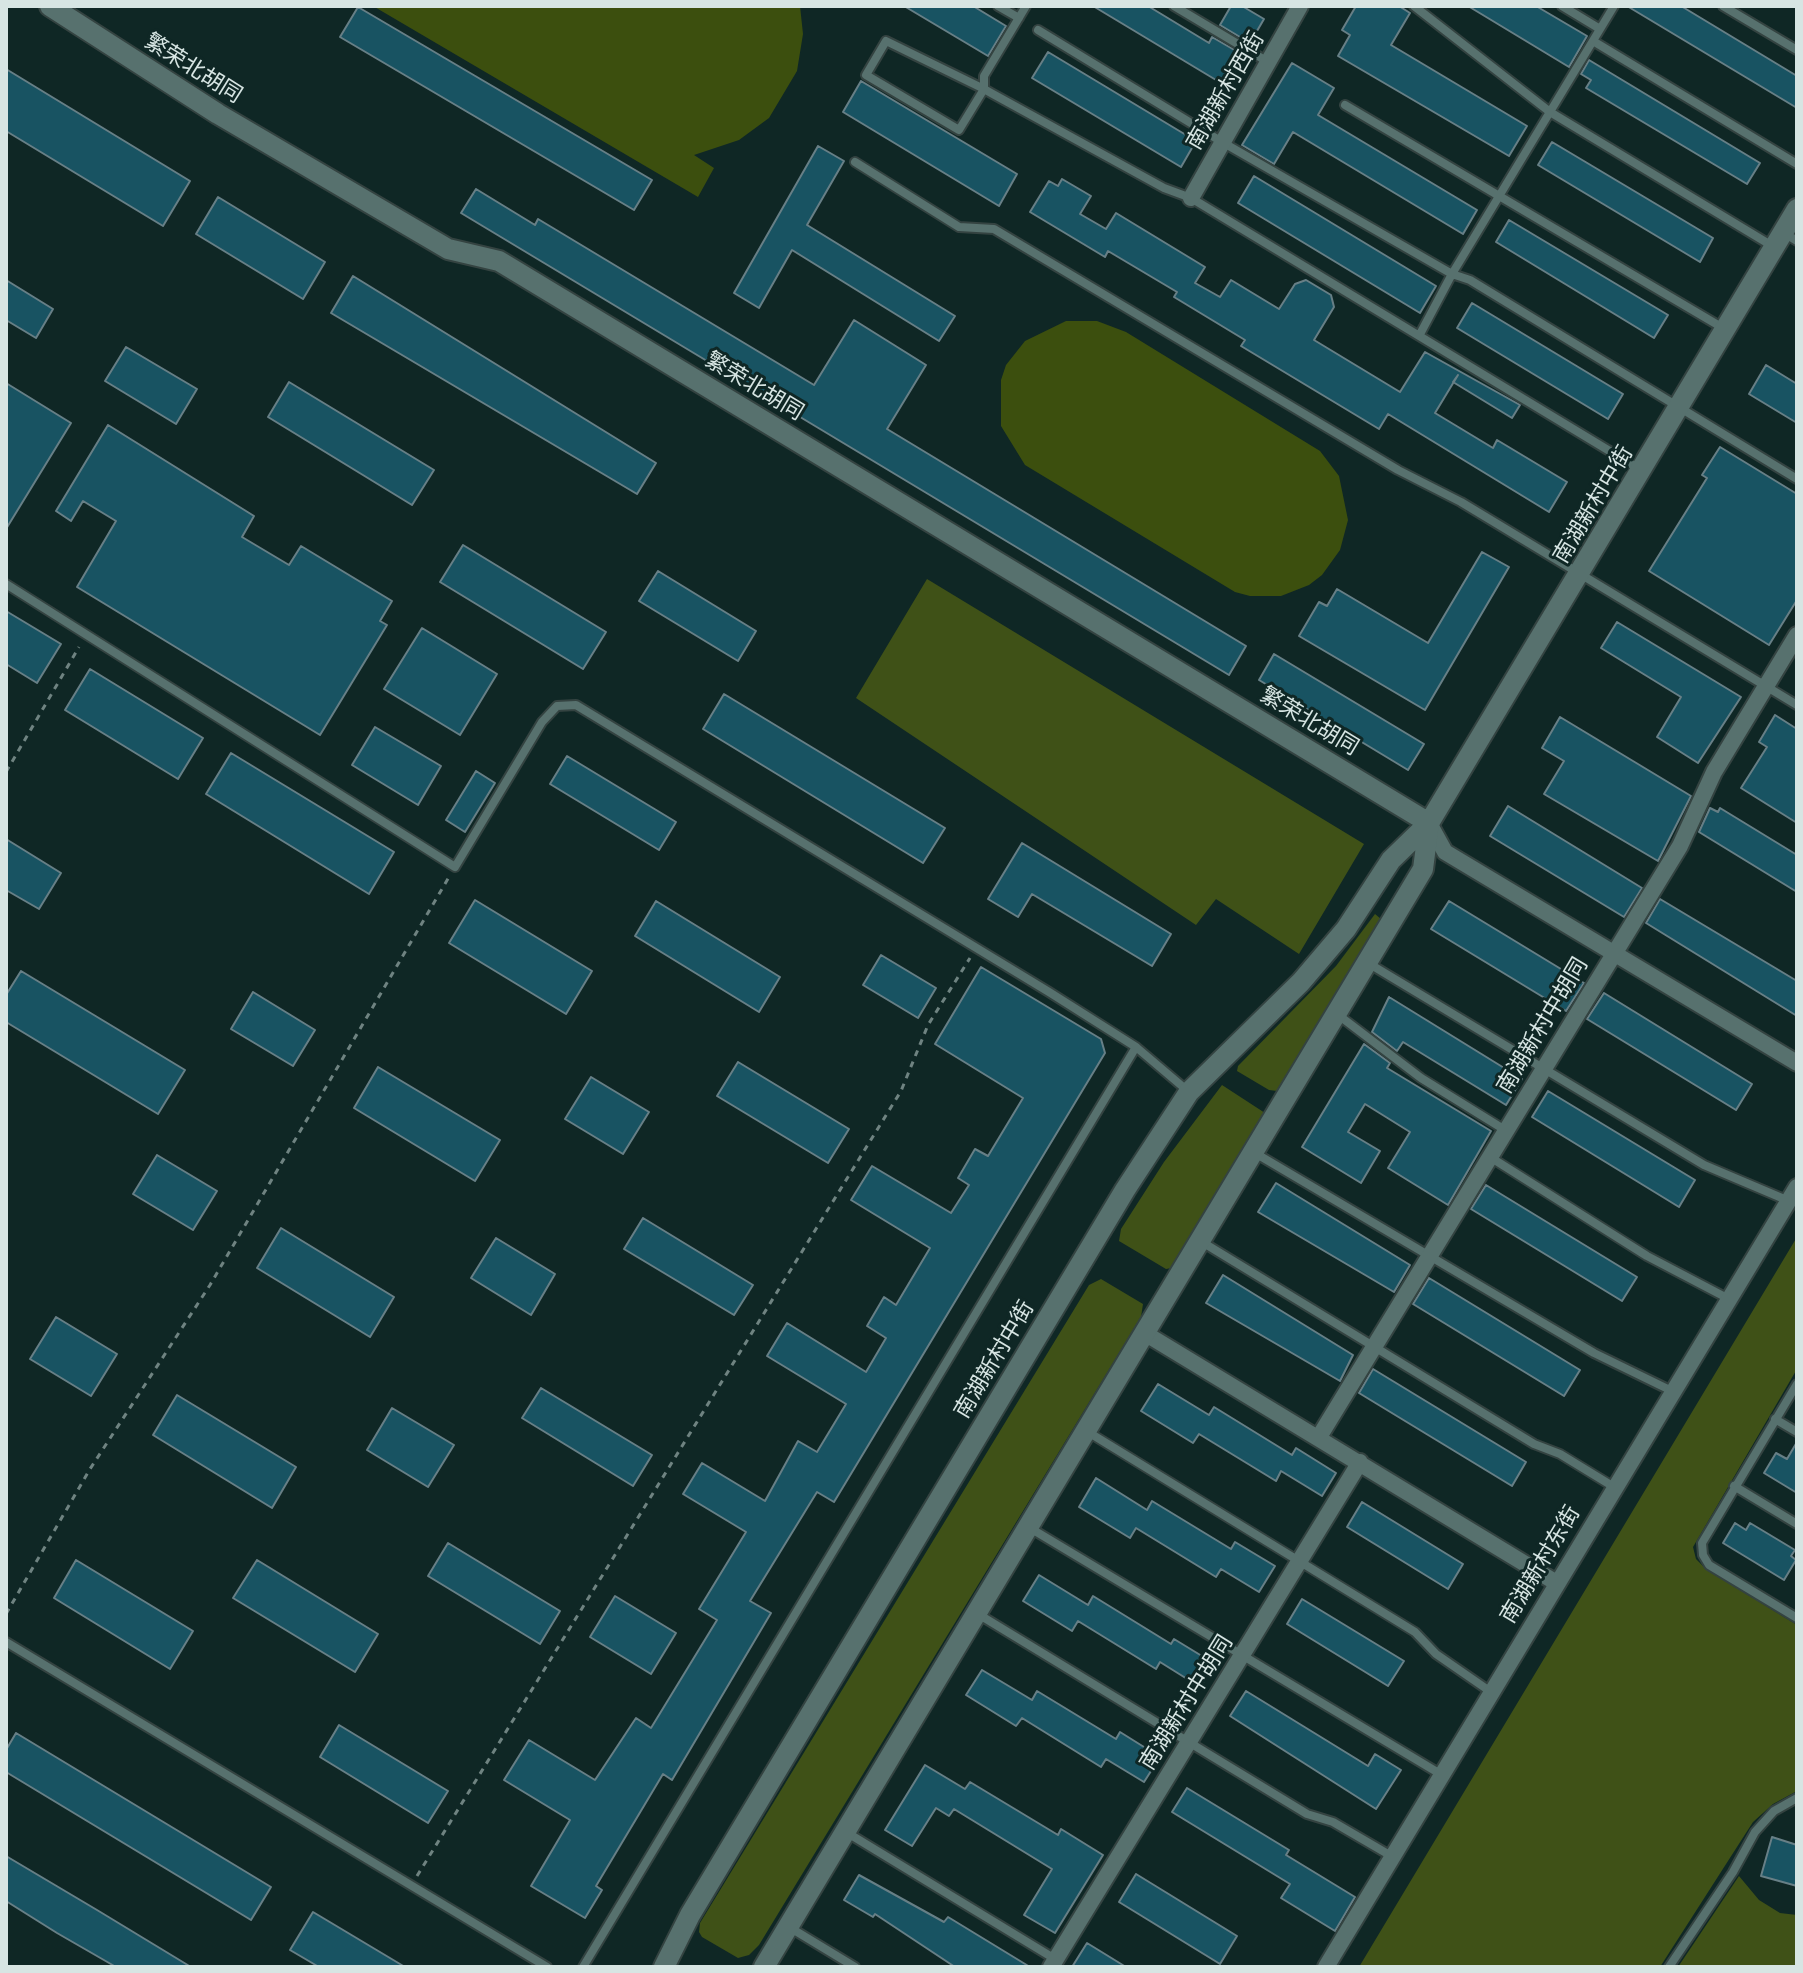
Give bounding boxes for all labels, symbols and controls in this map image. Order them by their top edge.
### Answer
street label: 南湖新村西街 [1182,27,1270,155]
street label: 繁荣北胡同 [139,29,247,109]
street label: 繁荣北胡同 [700,347,808,427]
street label: 南湖新村中街 [1549,442,1639,568]
street label: 繁荣北胡同 [1255,682,1363,762]
street label: 南湖新村中胡同 [1492,953,1594,1099]
street label: 南湖新村中街 [950,1297,1040,1423]
street label: 南湖新村东街 [1496,1502,1586,1628]
street label: 南湖新村中胡同 [1135,1631,1239,1775]

